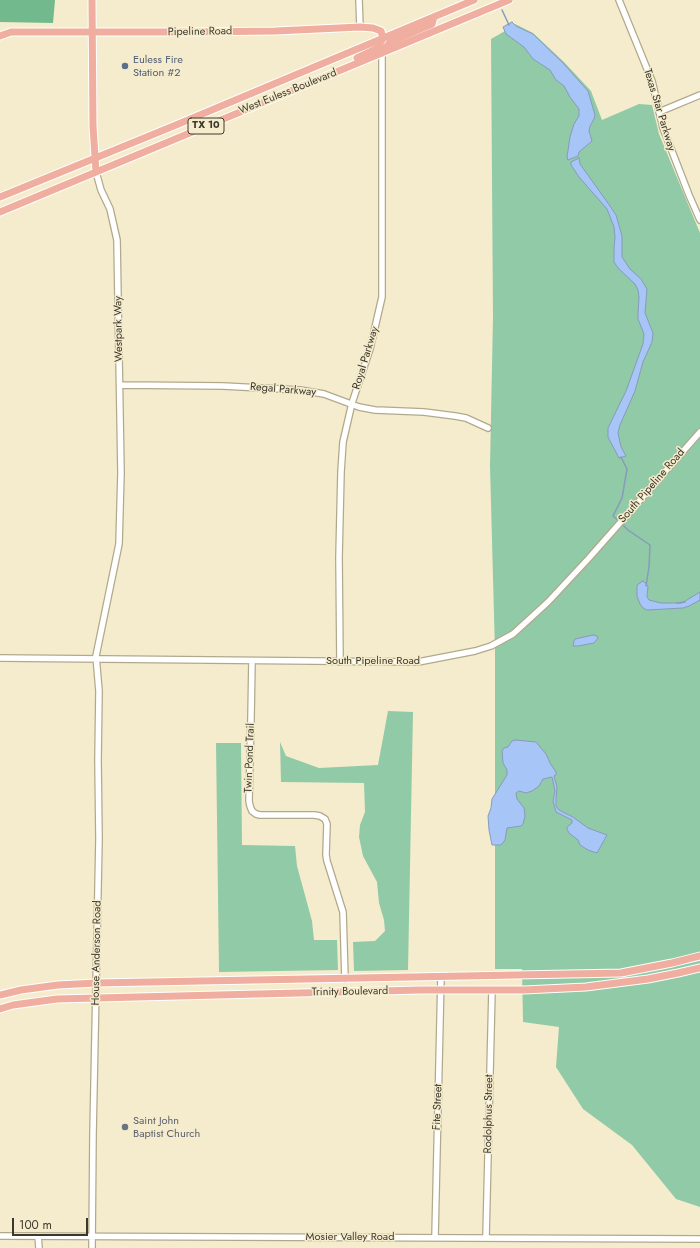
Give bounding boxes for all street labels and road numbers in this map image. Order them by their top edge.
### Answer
street label: Pipeline Road [168,25,232,39]
street label: West Euless Boulevard [237,66,339,118]
street label: Texas Star Parkway [640,67,678,153]
road number: TX 10 [188,118,224,134]
street label: Westpark Way [112,296,126,362]
street label: Royal Parkway [350,325,382,391]
street label: Regal Parkway [249,381,317,399]
street label: South Pipeline Road [616,446,688,526]
street label: South Pipeline Road [326,654,420,668]
street label: Twin Pond Trail [242,723,258,793]
street label: House Anderson Road [89,900,105,1006]
street label: Trinity Boulevard [312,985,388,999]
street label: Rodolphus Street [482,1075,496,1153]
street label: Fite Street [431,1084,445,1130]
street label: Mosier Valley Road [306,1230,394,1244]

